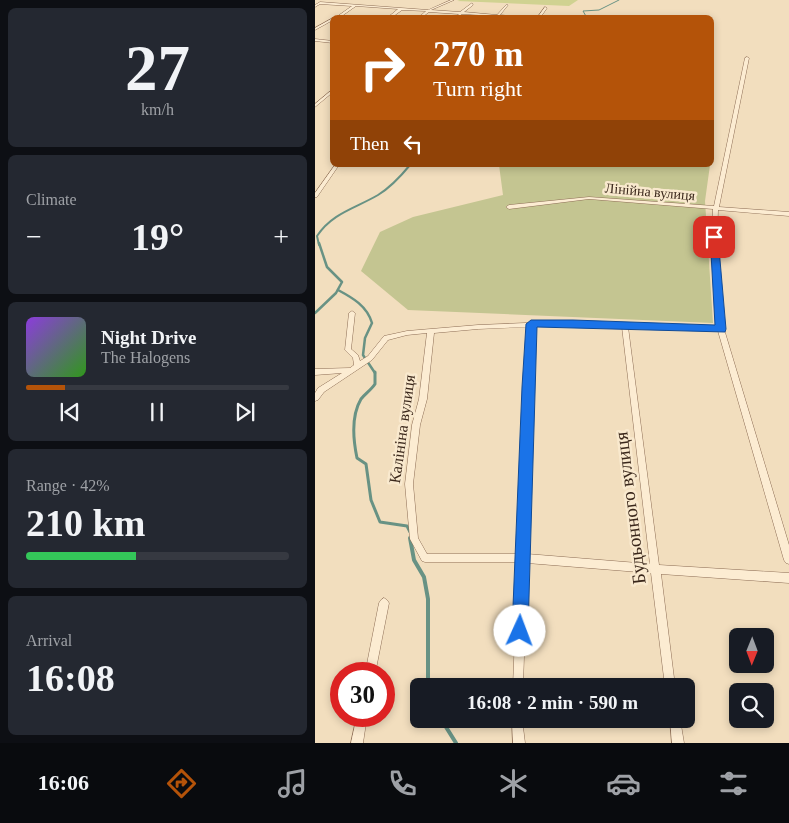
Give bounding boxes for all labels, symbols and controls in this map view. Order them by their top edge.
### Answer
text: 27 [125,32,190,104]
icon: right [350,35,415,100]
text: 270 m [433,35,523,74]
text: Turn right [433,76,522,101]
text: km/h [141,101,174,118]
icon: left [399,130,427,158]
text: Then [350,133,389,154]
street label: Лінійна вулиця [604,181,696,203]
text: Climate [26,191,77,208]
text: 19° [131,216,184,258]
pin [693,216,735,258]
text: − [26,221,42,252]
text: + [273,221,289,252]
icon: arrive [700,223,728,251]
text: Night Drive [101,327,197,348]
text: The Halogens [101,349,190,366]
street label: Калініна вулиця [386,373,419,485]
icon: previous [56,398,84,426]
icon: pause [143,398,171,426]
icon: next [231,398,259,426]
street label: Будьонного вулиця [610,430,650,585]
text: Range · 42% [26,477,110,494]
text: 210 km [26,502,145,544]
position arrow [493,604,545,656]
north arrow [729,628,774,672]
map controls [729,628,774,728]
text: Arrival [26,632,72,649]
text: 16:08 [26,657,115,699]
speed limit sign: 30 [330,662,395,727]
button: search [729,683,774,728]
text: 16:08 · 2 min · 590 m [467,692,638,713]
icon: directions [164,766,199,801]
icon: music [275,766,310,801]
icon: phone [385,766,420,801]
icon: climate [496,766,531,801]
icon: car [606,766,641,801]
icon: filters [716,766,751,801]
text: 16:06 [38,770,89,795]

